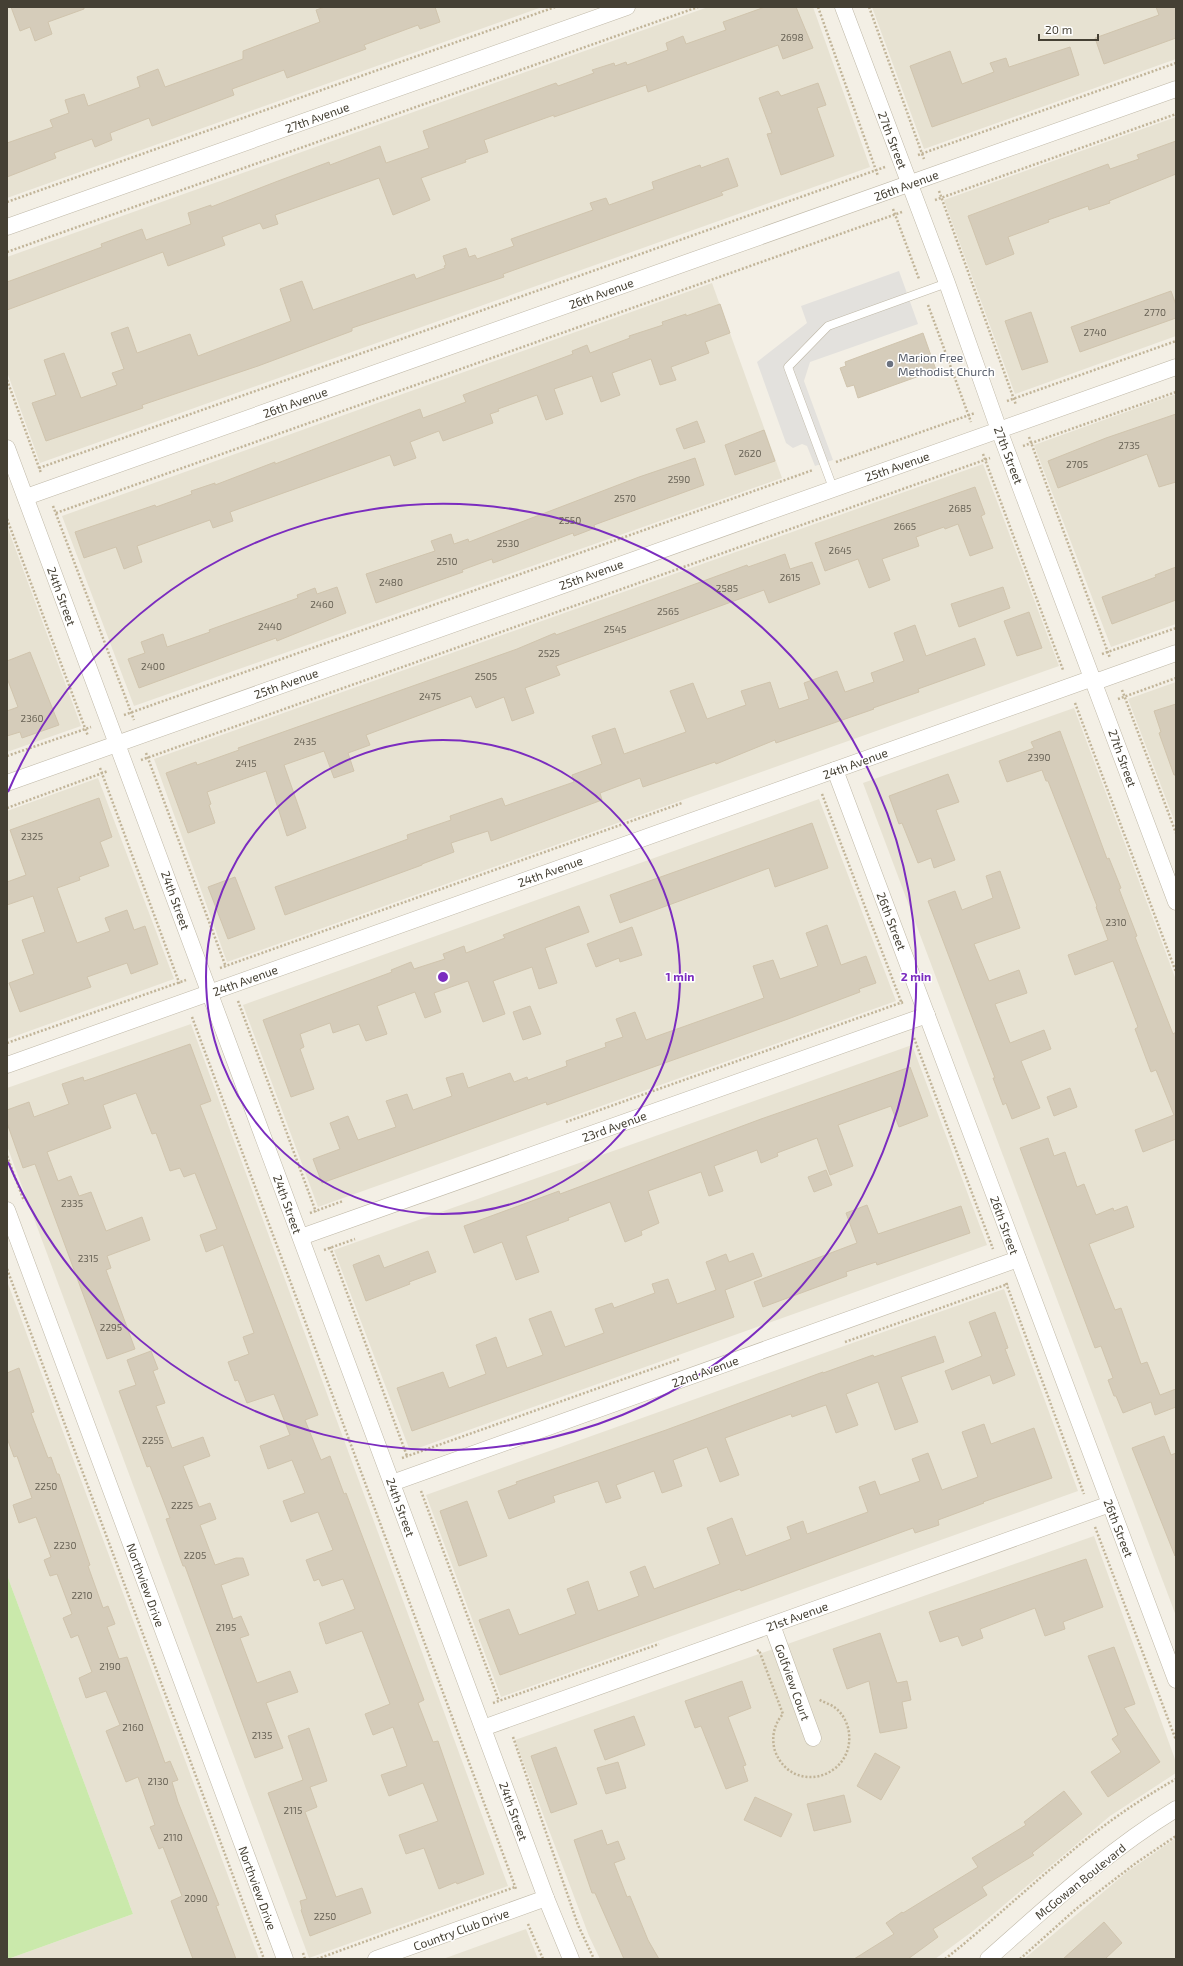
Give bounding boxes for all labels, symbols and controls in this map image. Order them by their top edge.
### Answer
scale bar [1039,16,1098,42]
text: 20 m [1045,22,1072,36]
house number: 2698 [780,31,804,43]
street label: 27th Avenue [283,99,351,135]
street label: 27th Street [876,109,911,171]
street label: 26th Avenue [872,167,940,203]
street label: 26th Avenue [567,275,635,311]
house number: 2770 [1144,306,1166,318]
house number: 2740 [1084,326,1106,338]
place label: Marion Free Methodist Church [898,350,995,378]
marker: Marion Free Methodist Church [885,359,895,369]
street label: 26th Avenue [261,384,329,420]
street label: 27th Street [992,424,1027,486]
house number: 2735 [1118,439,1140,451]
house number: 2620 [739,447,762,459]
street label: 25th Avenue [863,448,931,484]
house number: 2705 [1066,458,1088,470]
house number: 2590 [668,473,690,485]
house number: 2570 [614,492,636,504]
house number: 2685 [949,502,971,514]
house number: 2550 [559,514,581,526]
house number: 2665 [894,520,916,532]
house number: 2530 [497,537,519,549]
house number: 2645 [829,544,851,556]
house number: 2510 [437,555,458,567]
street label: 25th Avenue [557,556,625,592]
street label: 24th Street [45,565,79,628]
house number: 2615 [780,571,800,583]
house number: 2480 [379,576,403,588]
house number: 2585 [716,582,738,594]
house number: 2460 [310,598,334,610]
house number: 2565 [657,605,679,617]
house number: 2440 [258,620,282,632]
house number: 2545 [604,623,626,635]
house number: 2525 [538,647,560,659]
house number: 2400 [141,660,165,672]
street label: 25th Avenue [252,665,320,701]
house number: 2505 [475,670,497,682]
house number: 2475 [419,690,441,702]
house number: 2360 [21,712,43,724]
street label: 27th Street [1106,727,1140,789]
house number: 2435 [294,735,316,747]
street label: 24th Avenue [821,745,889,781]
house number: 2390 [1028,751,1050,763]
house number: 2415 [235,757,257,769]
house number: 2325 [21,830,43,842]
street label: 24th Avenue [516,853,584,889]
street label: 24th Street [159,869,193,932]
street label: 26th Street [875,890,910,952]
house number: 2310 [1105,916,1127,928]
street label: 24th Avenue [211,962,279,998]
text: 1 min [666,969,694,983]
text: 2 min [901,969,931,983]
centre of rings [436,970,450,984]
street label: 23rd Avenue [580,1108,648,1144]
street label: 24th Street [271,1173,305,1236]
street label: 26th Street [988,1194,1022,1257]
house number: 2335 [61,1197,83,1209]
house number: 2315 [78,1252,98,1264]
house number: 2295 [100,1321,122,1333]
street label: 22nd Avenue [670,1352,740,1390]
house number: 2255 [142,1434,164,1446]
street label: 24th Street [384,1476,418,1539]
house number: 2250 [35,1480,57,1492]
street label: 26th Street [1102,1497,1137,1559]
house number: 2225 [171,1499,193,1511]
house number: 2230 [54,1539,76,1551]
street label: Northview Drive [124,1541,168,1629]
house number: 2205 [184,1549,206,1561]
house number: 2210 [71,1589,93,1601]
street label: 21st Avenue [764,1598,830,1634]
house number: 2195 [216,1621,236,1633]
street label: Golfview Court [773,1642,813,1723]
house number: 2190 [99,1660,121,1672]
house number: 2160 [122,1721,144,1733]
house number: 2135 [252,1729,272,1741]
house number: 2130 [147,1775,169,1787]
street label: 24th Street [497,1780,531,1843]
house number: 2115 [284,1804,302,1816]
house number: 2110 [163,1831,183,1843]
street label: McGowan Boulevard [1032,1840,1128,1922]
street label: Northview Drive [236,1844,280,1932]
house number: 2090 [184,1892,208,1904]
street label: Country Club Drive [411,1905,511,1953]
house number: 2250 [314,1910,336,1922]

